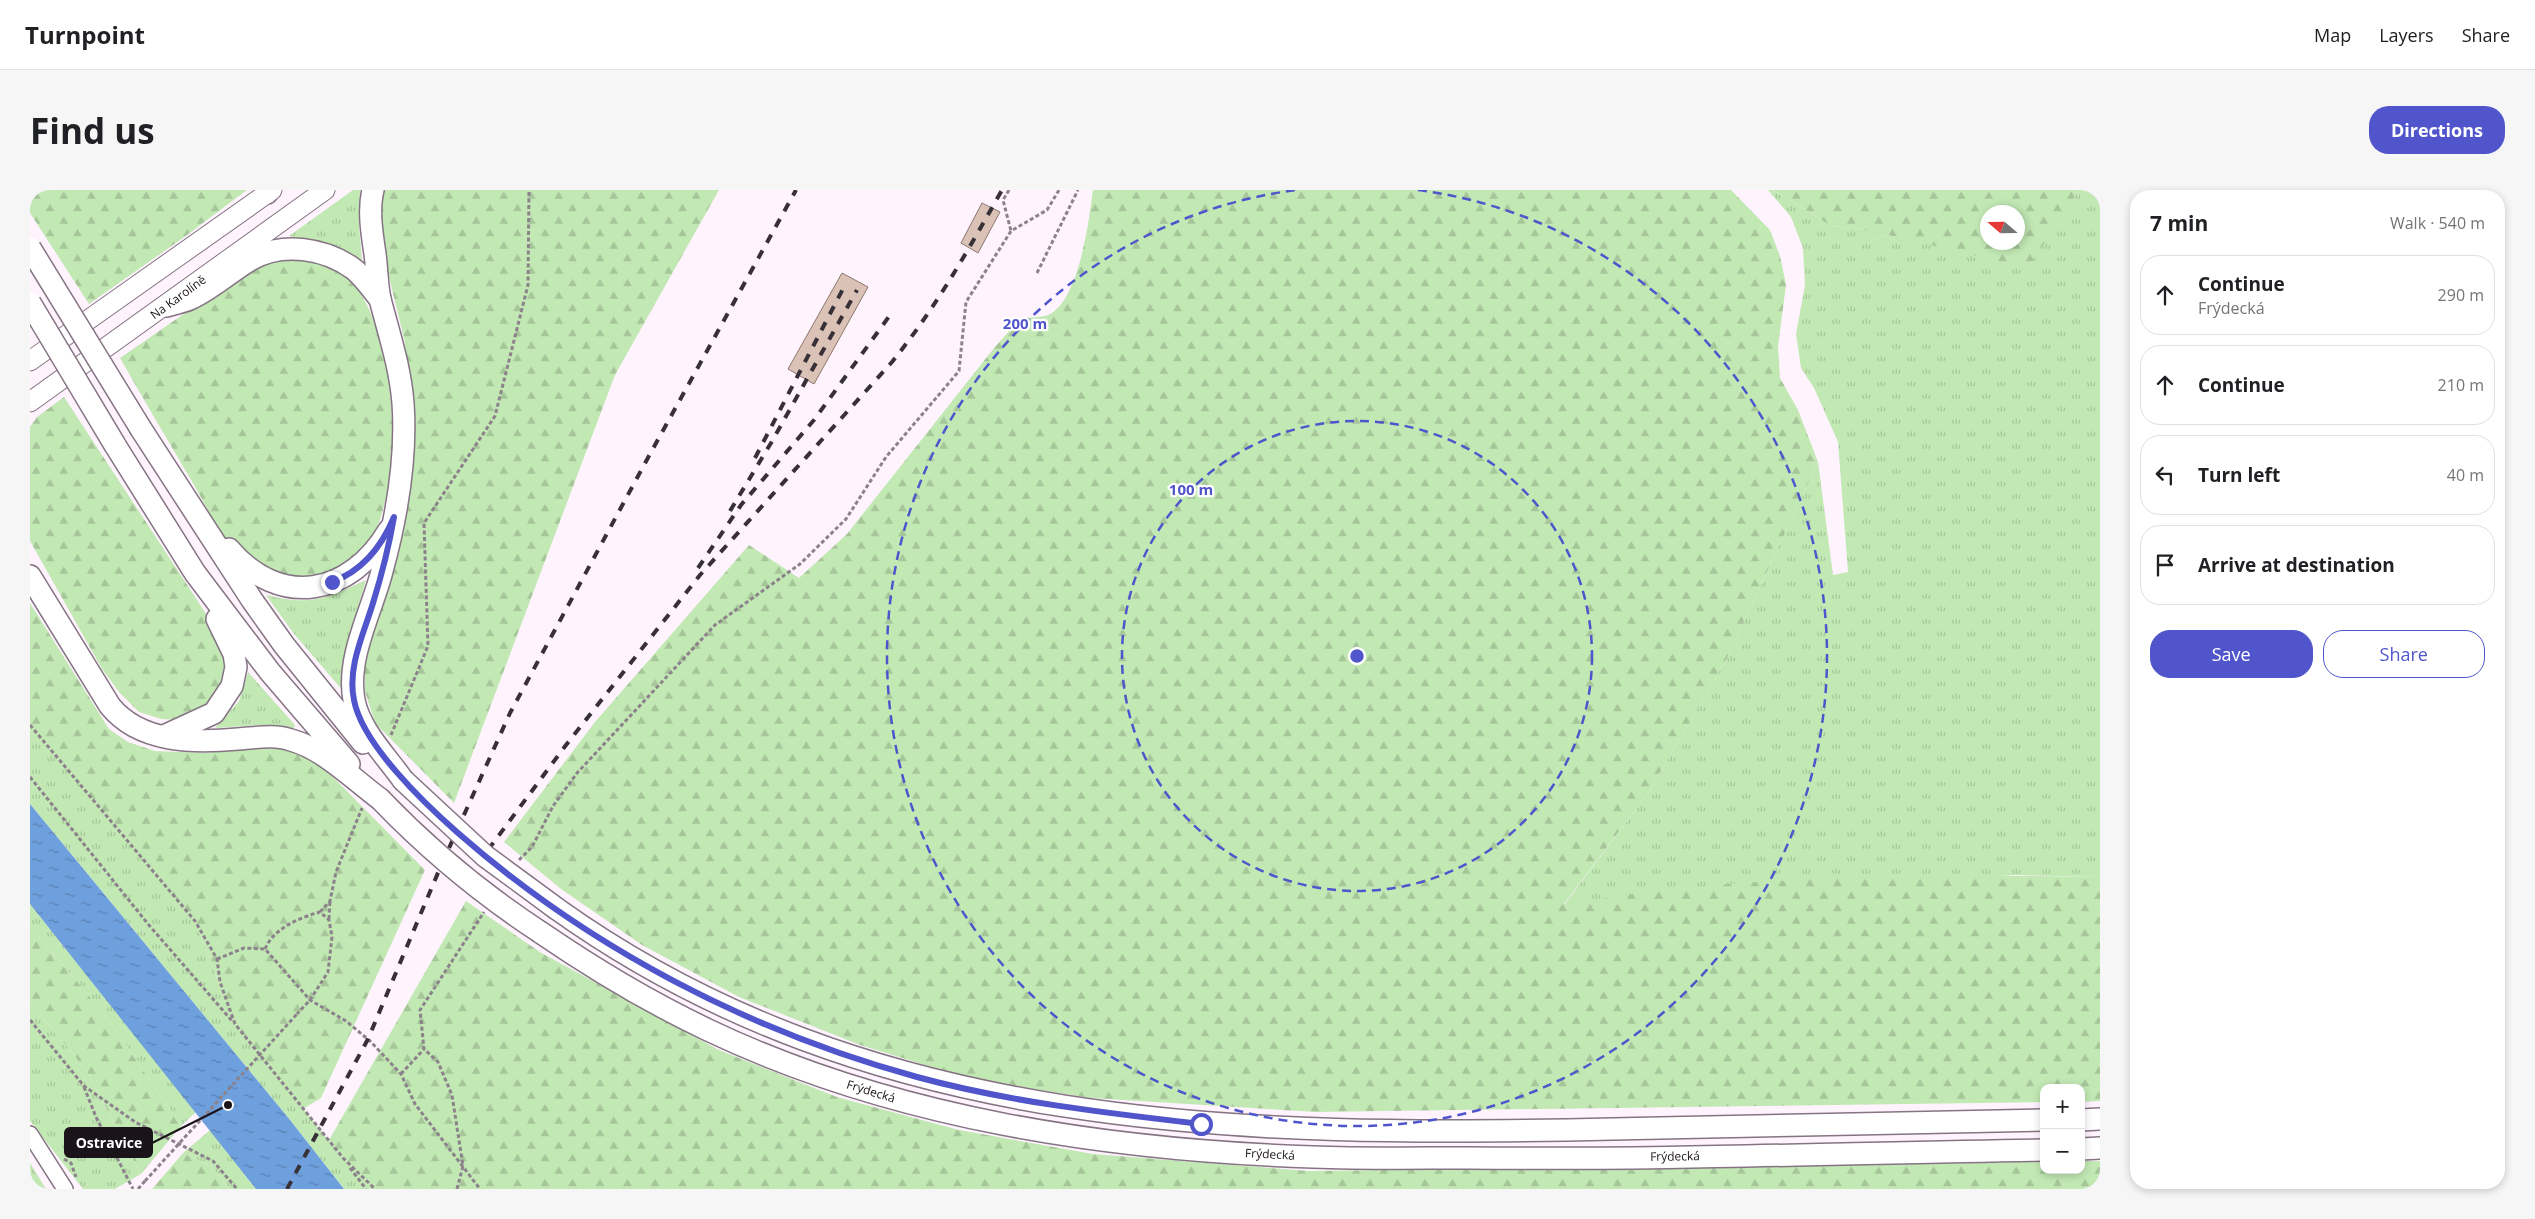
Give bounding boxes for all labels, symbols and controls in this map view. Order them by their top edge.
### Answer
text: Turnpoint [25,18,145,51]
text: Map [2314,23,2351,47]
text: Layers [2379,23,2434,47]
text: Share [2462,23,2510,47]
button: Directions [2369,106,2505,154]
text: Find us [30,107,155,154]
north arrow [1980,205,2025,250]
text: 7 min [2150,209,2208,237]
text: Walk · 540 m [2390,212,2485,234]
street label: Na Karolíně [147,271,210,323]
text: Continue [2198,271,2285,297]
icon: ahead [2151,281,2179,309]
text: 290 m [2438,284,2484,306]
text: Frýdecká [2198,297,2265,319]
text: 200 m [1003,313,1047,333]
icon: ahead [2151,371,2179,399]
text: Continue [2198,372,2285,398]
text: 210 m [2438,374,2484,396]
icon: left [2151,461,2179,489]
text: Turn left [2198,462,2280,488]
text: 40 m [2447,464,2484,486]
text: 100 m [1169,479,1213,499]
icon: arrive [2151,551,2179,579]
text: Arrive at destination [2198,552,2395,578]
route end [321,571,344,594]
button: Save [2150,630,2313,678]
button: Share [2323,630,2485,678]
centre of rings [1348,647,1366,665]
street label: Frýdecká [845,1076,897,1106]
map controls [2040,1084,2085,1174]
button: + [2040,1084,2085,1129]
route start [1190,1113,1213,1136]
callout: Ostravice [65,1128,152,1157]
button: − [2040,1129,2085,1174]
text: Ostravice [76,1133,142,1152]
street label: Frýdecká [1245,1144,1295,1164]
street label: Frýdecká [1650,1147,1700,1165]

